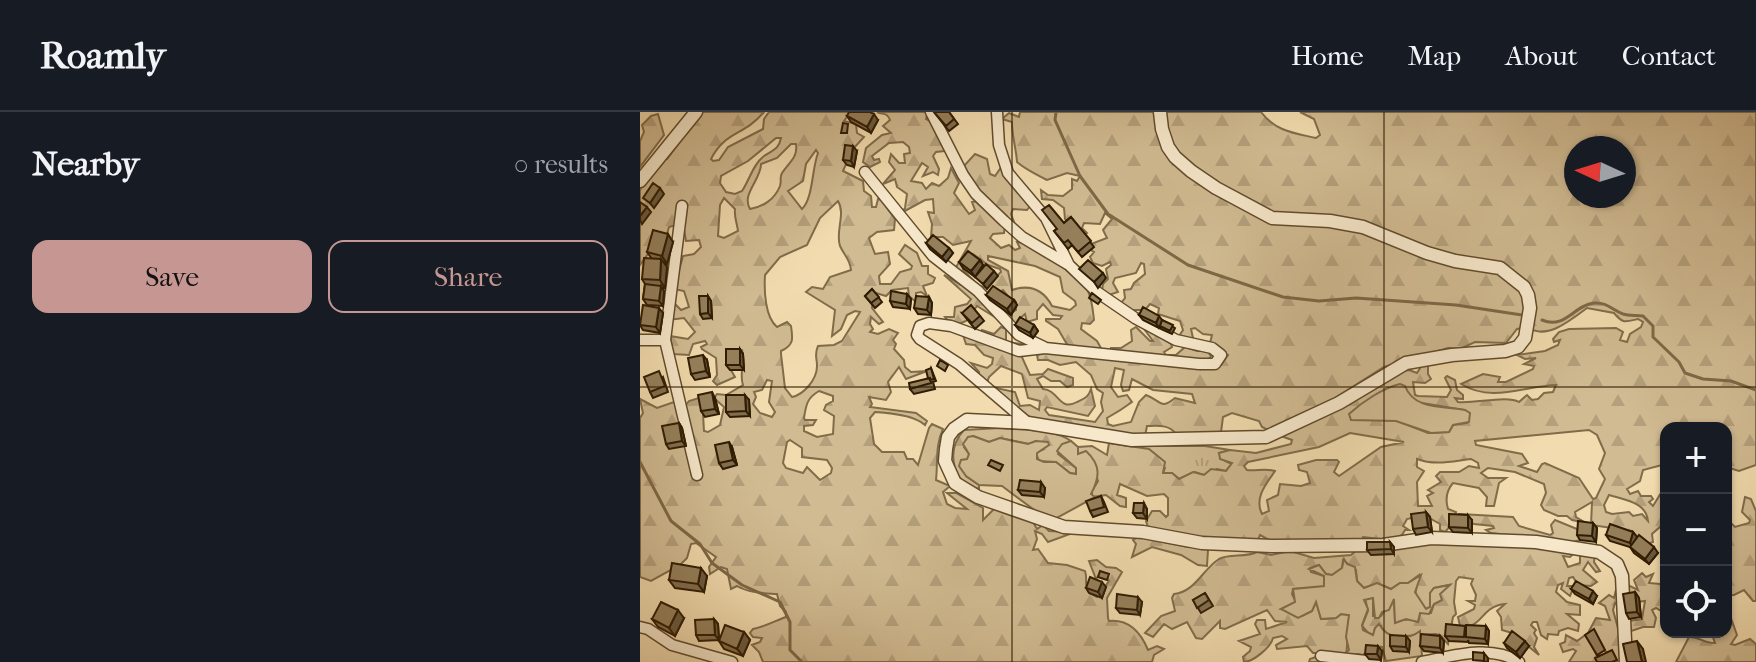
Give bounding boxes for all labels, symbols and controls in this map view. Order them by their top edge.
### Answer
text: Roamly [40,33,166,78]
text: Home [1291,39,1364,72]
text: Map [1408,39,1461,72]
text: About [1505,39,1578,72]
text: Contact [1622,39,1716,72]
north arrow [1564,136,1636,208]
text: Nearby [32,144,139,184]
text: 0 results [514,149,608,180]
button: Save [32,240,312,313]
button: Share [328,240,608,313]
map controls [1660,422,1732,638]
button: + [1660,422,1732,494]
button: − [1660,494,1732,566]
button: locate [1660,566,1732,638]

